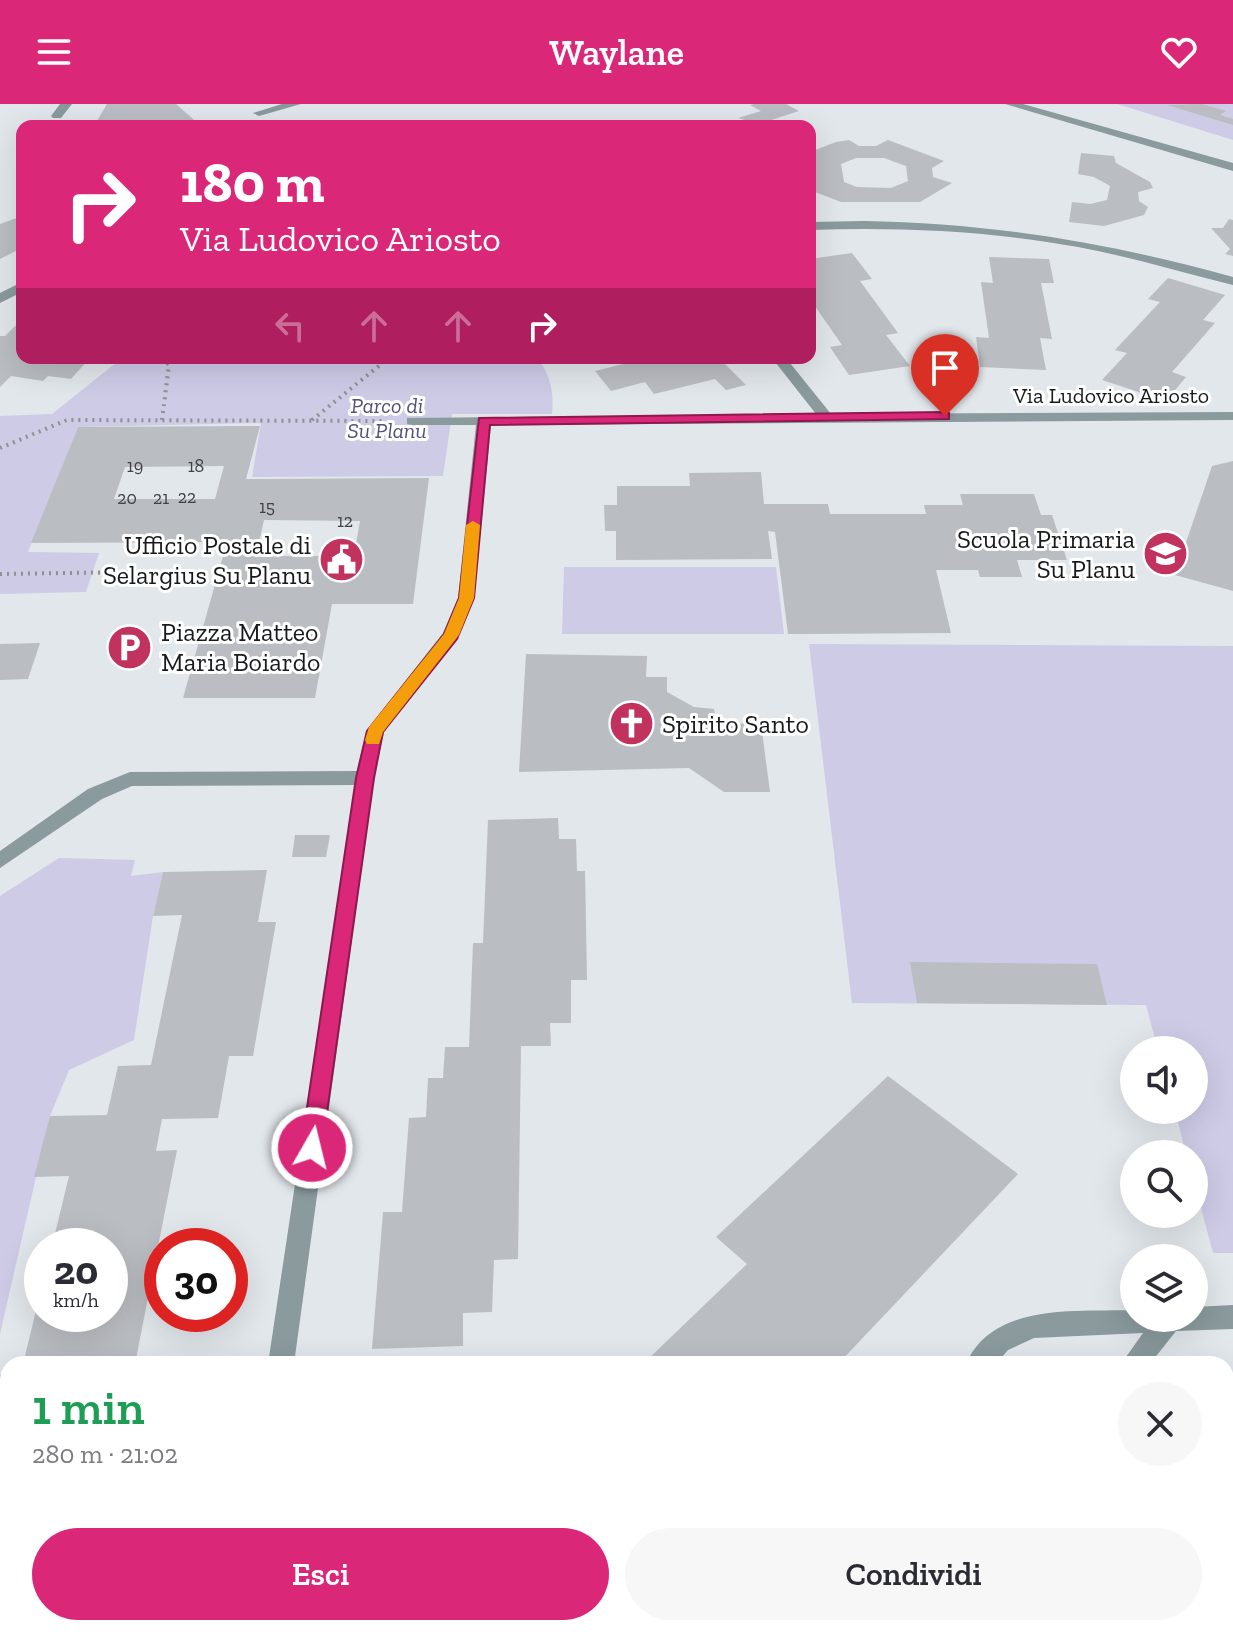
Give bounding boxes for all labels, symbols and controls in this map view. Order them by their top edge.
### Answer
icon: menu [32,30,76,74]
icon: heart [1157,30,1201,74]
text: Waylane [549,31,684,74]
text: 180 m [180,149,325,216]
icon: right [48,152,152,256]
text: Via Ludovico Ariosto [180,217,501,260]
icon: left [268,304,312,348]
icon: ahead [352,304,396,348]
icon: ahead [436,304,480,348]
icon: right [520,304,564,348]
pin [911,334,979,416]
icon: arrive [923,346,967,390]
street label: Via Ludovico Ariosto [1012,382,1209,409]
park label: Parco di Su Planu [347,392,427,444]
house number: 19 [127,455,143,477]
house number: 18 [188,455,204,477]
house number: 22 [178,486,196,508]
house number: 20 [117,487,137,509]
house number: 21 [153,487,169,509]
house number: 15 [259,496,275,518]
house number: 12 [337,510,353,532]
place label: Scuola Primaria Su Planu [957,523,1135,585]
place label: Ufficio Postale di Selargius Su Planu [103,529,311,591]
school or university icon: Scuola Primaria Su Planu [1142,530,1190,578]
public building icon: Ufficio Postale di Selargius Su Planu [318,536,366,584]
place label: Piazza Matteo Maria Boiardo [161,616,320,678]
parking icon: Piazza Matteo Maria Boiardo [106,623,154,671]
church icon: Spirito Santo [607,700,655,748]
place label: Spirito Santo [662,708,809,740]
map controls [1120,1036,1208,1332]
button: sound [1120,1036,1208,1124]
position arrow [270,1106,354,1190]
button: search [1120,1140,1208,1228]
speed limit sign: 30 [144,1228,248,1332]
button: layers [1120,1244,1208,1332]
text: 20 [54,1246,98,1294]
text: km/h [53,1288,99,1312]
text: 1 min [32,1379,145,1436]
button: close [1118,1382,1202,1466]
text: 280 m · 21:02 [32,1438,178,1470]
button: Esci [32,1528,609,1620]
button: Condividi [625,1528,1202,1620]

